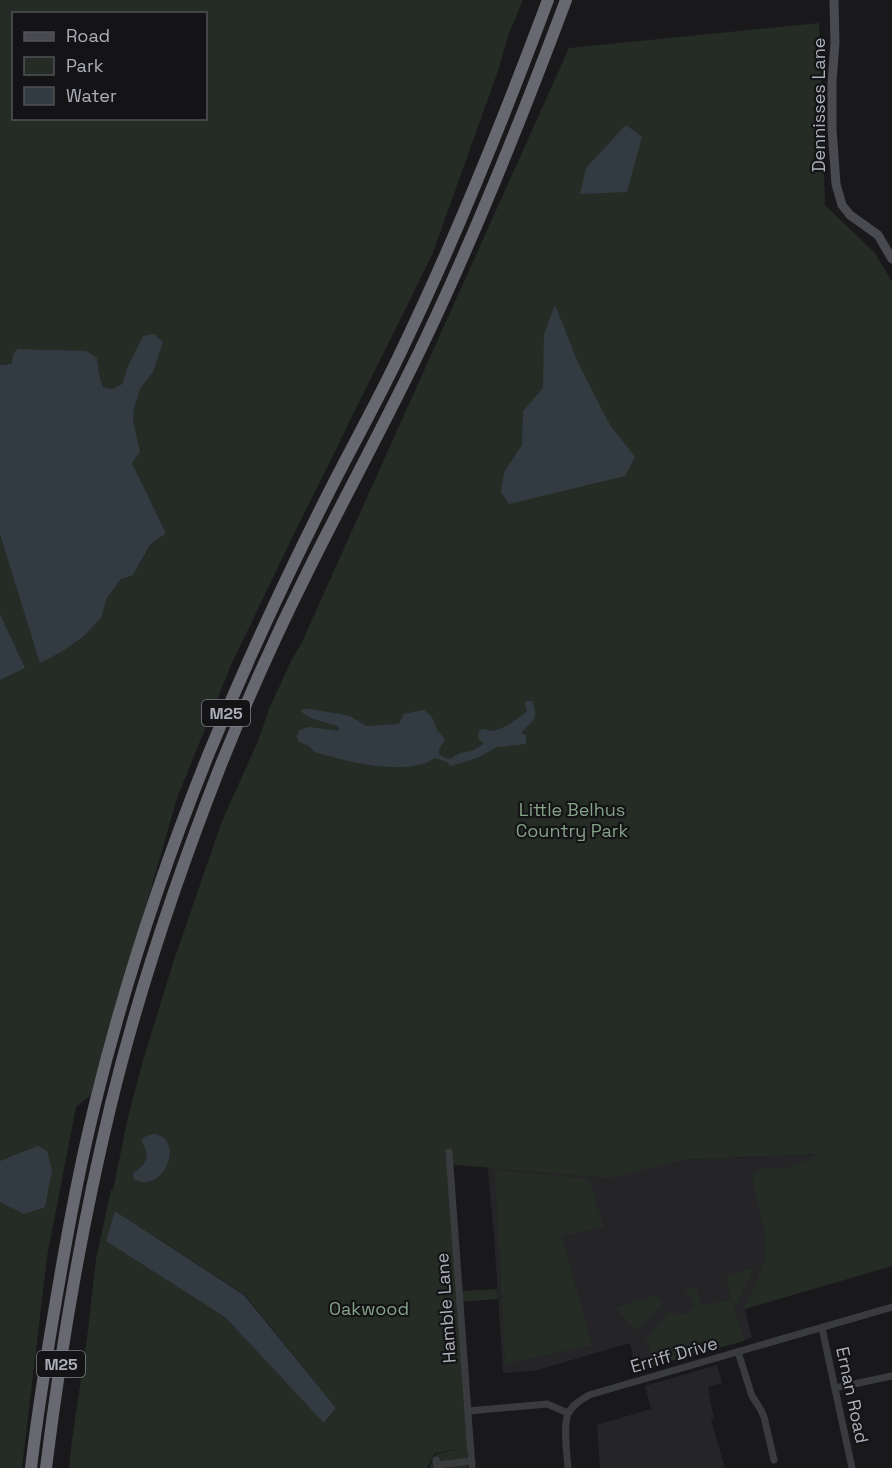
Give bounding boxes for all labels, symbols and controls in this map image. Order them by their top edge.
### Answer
legend [12,12,207,120]
text: Road [66,24,110,47]
street label: Dennisses Lane [807,38,830,172]
text: Park [66,54,104,77]
text: Water [66,84,117,107]
road number: M25 [202,700,250,726]
park label: Little Belhus Country Park [516,798,629,842]
street label: Hamble Lane [430,1252,461,1364]
park label: Oakwood [329,1297,409,1320]
street label: Erriff Drive [628,1331,720,1378]
street label: Ernan Road [831,1344,874,1445]
road number: M25 [37,1351,85,1377]

